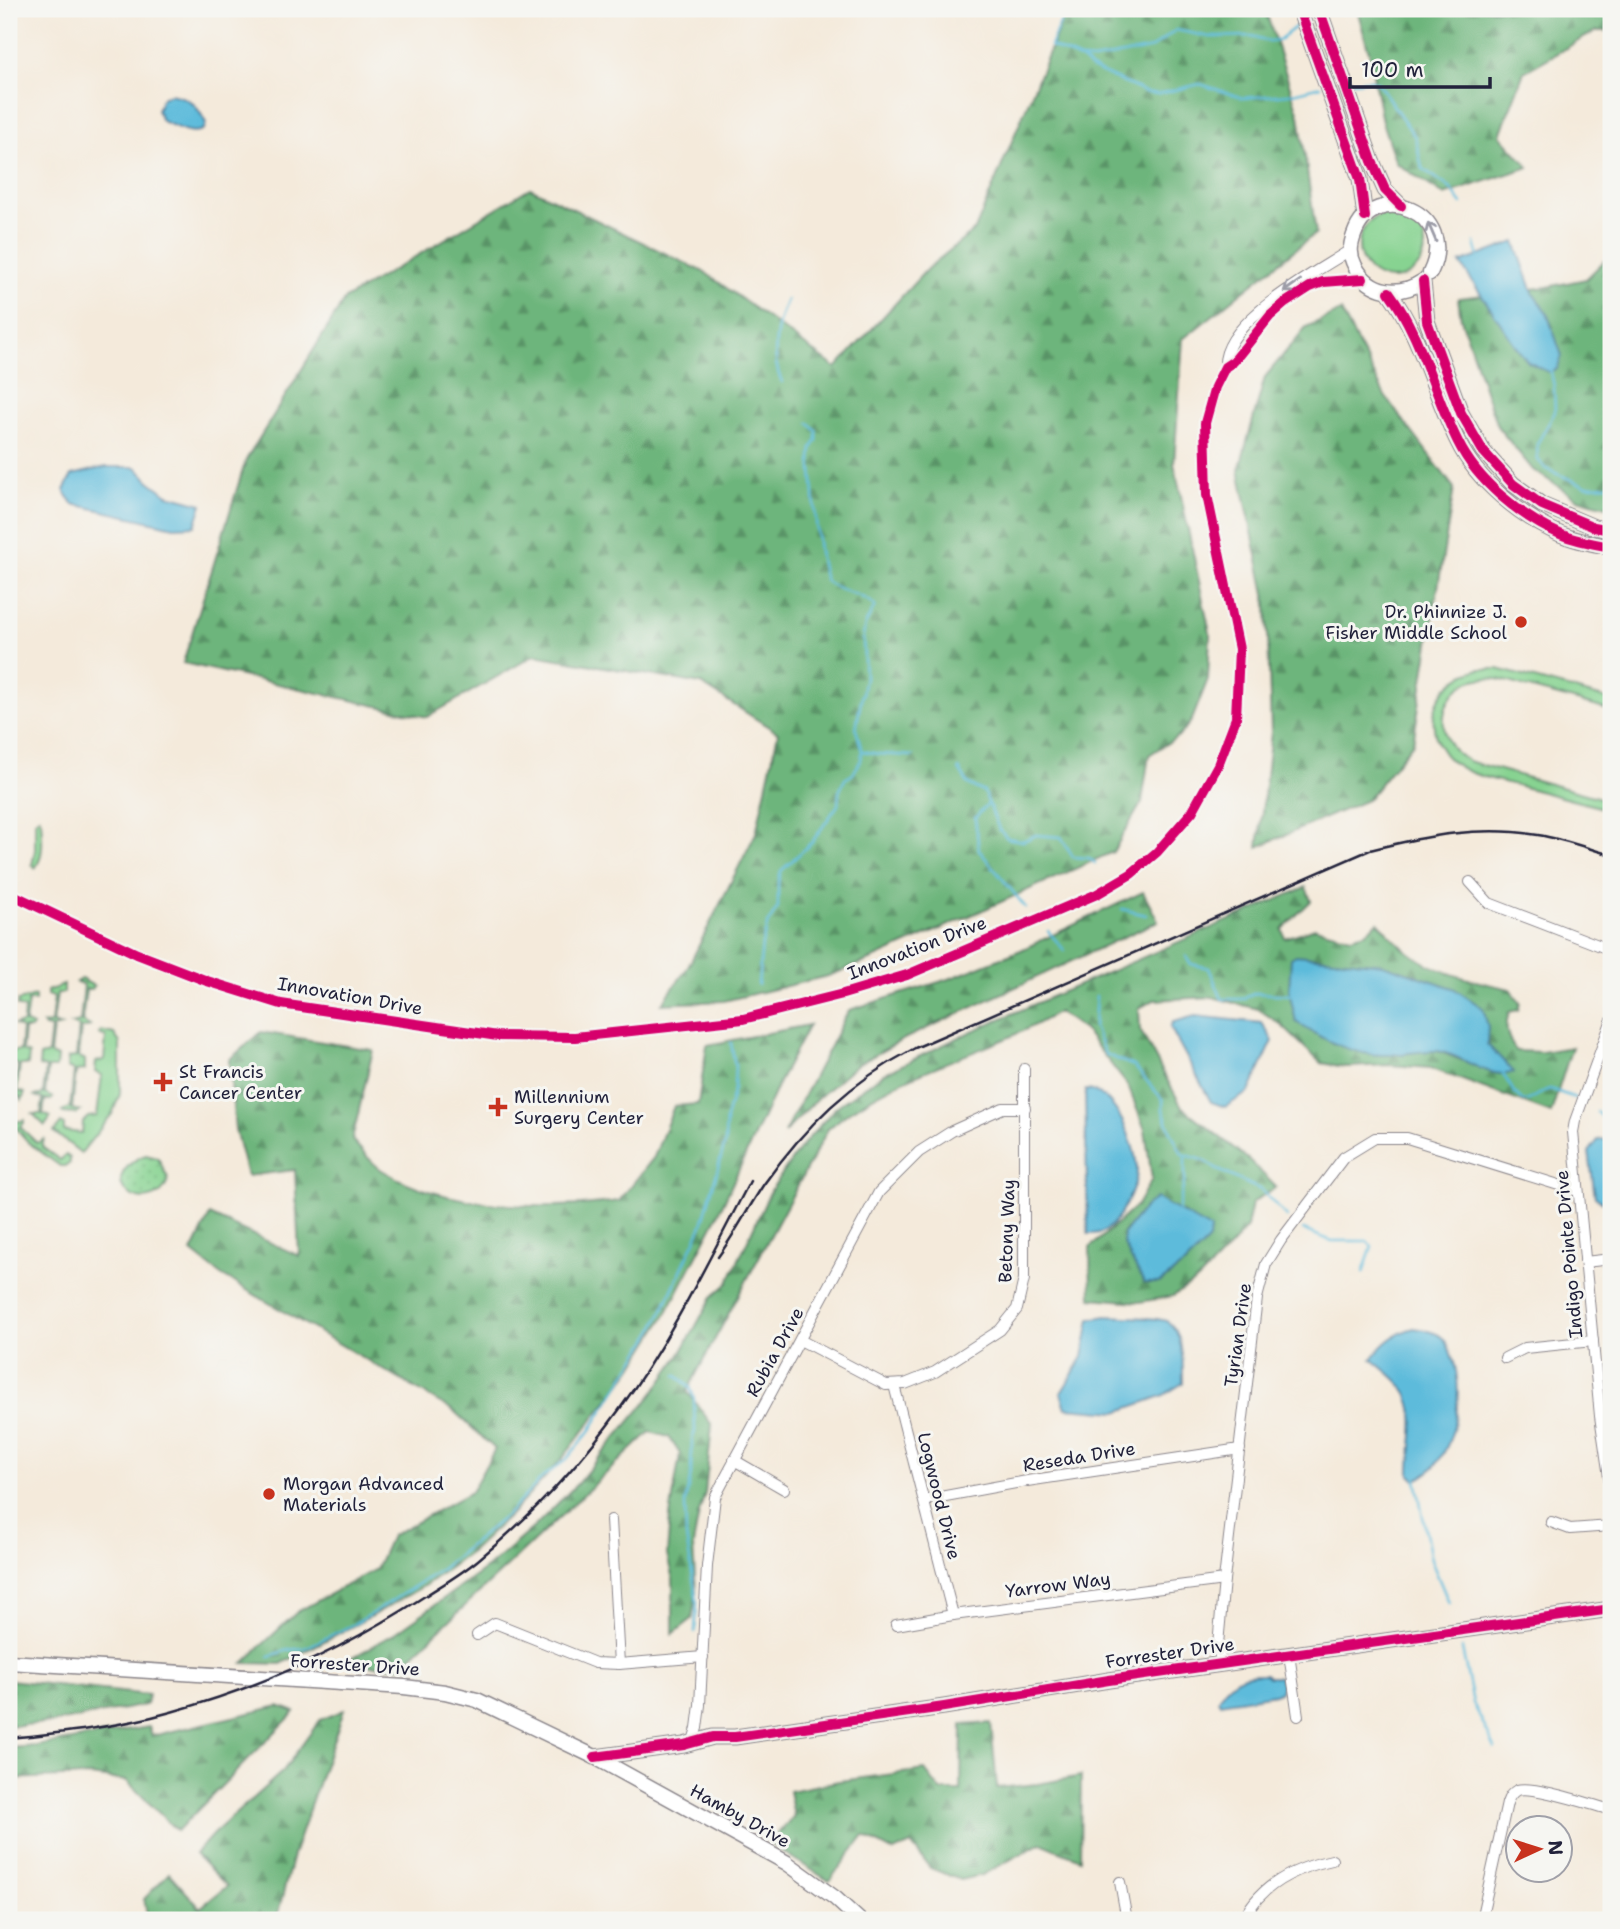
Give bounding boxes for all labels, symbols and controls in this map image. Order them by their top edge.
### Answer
scale bar [1350,46,1490,90]
text: 100 m [1361,56,1424,84]
one-way arrow [1425,222,1438,243]
one-way arrow [1283,279,1302,293]
place label: Dr. Phinnize J. Fisher Middle School [1325,600,1508,645]
marker: Dr. Phinnize J. Fisher Middle School [1513,614,1529,630]
street label: Innovation Drive [844,910,990,986]
street label: Innovation Drive [276,971,424,1021]
place label: St Francis Cancer Center [179,1060,302,1105]
marker: St Francis Cancer Center [153,1072,173,1092]
place label: Millennium Surgery Center [514,1085,644,1130]
marker: Millennium Surgery Center [488,1097,508,1117]
street label: Indigo Pointe Drive [1550,1169,1588,1339]
street label: Betony Way [993,1179,1021,1283]
street label: Tyrian Drive [1219,1282,1257,1388]
street label: Rubia Drive [740,1303,810,1401]
street label: Logwood Drive [912,1430,966,1562]
street label: Reseda Drive [1021,1436,1137,1478]
place label: Morgan Advanced Materials [283,1472,444,1517]
marker: Morgan Advanced Materials [261,1486,277,1502]
street label: Yarrow Way [1004,1567,1112,1603]
street label: Forrester Drive [1104,1632,1236,1674]
street label: Forrester Drive [289,1648,421,1682]
street label: Hamby Drive [686,1779,794,1853]
north arrow [1504,1814,1574,1884]
text: N [1542,1839,1568,1856]

